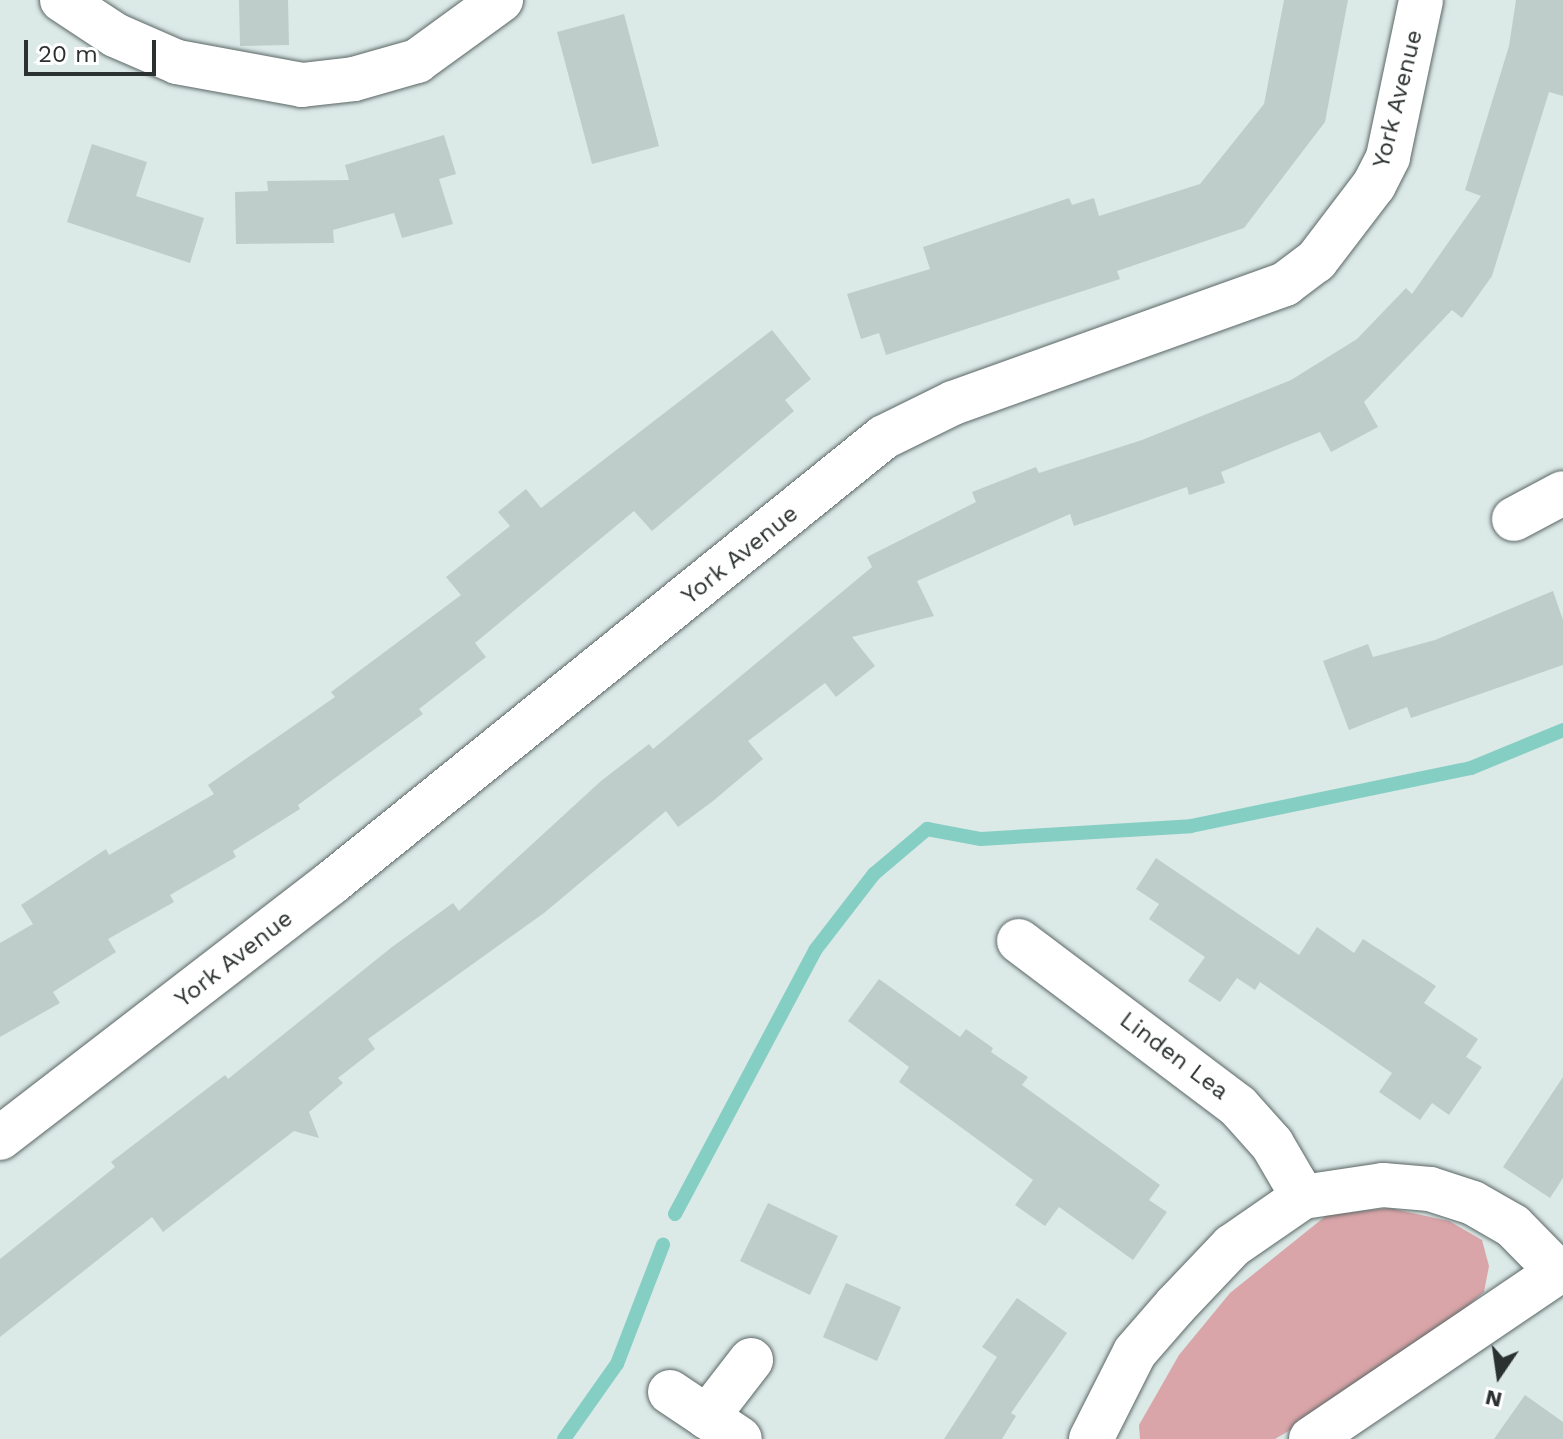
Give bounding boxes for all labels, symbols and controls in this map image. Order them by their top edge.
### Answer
scale bar [28,24,160,74]
street label: York Avenue [1367,26,1429,172]
text: 20 m [38,40,98,68]
street label: York Avenue [675,499,805,611]
street label: York Avenue [169,904,299,1014]
street label: Linden Lea [1114,1006,1234,1106]
north arrow [1459,1335,1539,1415]
text: N [1483,1385,1504,1413]

